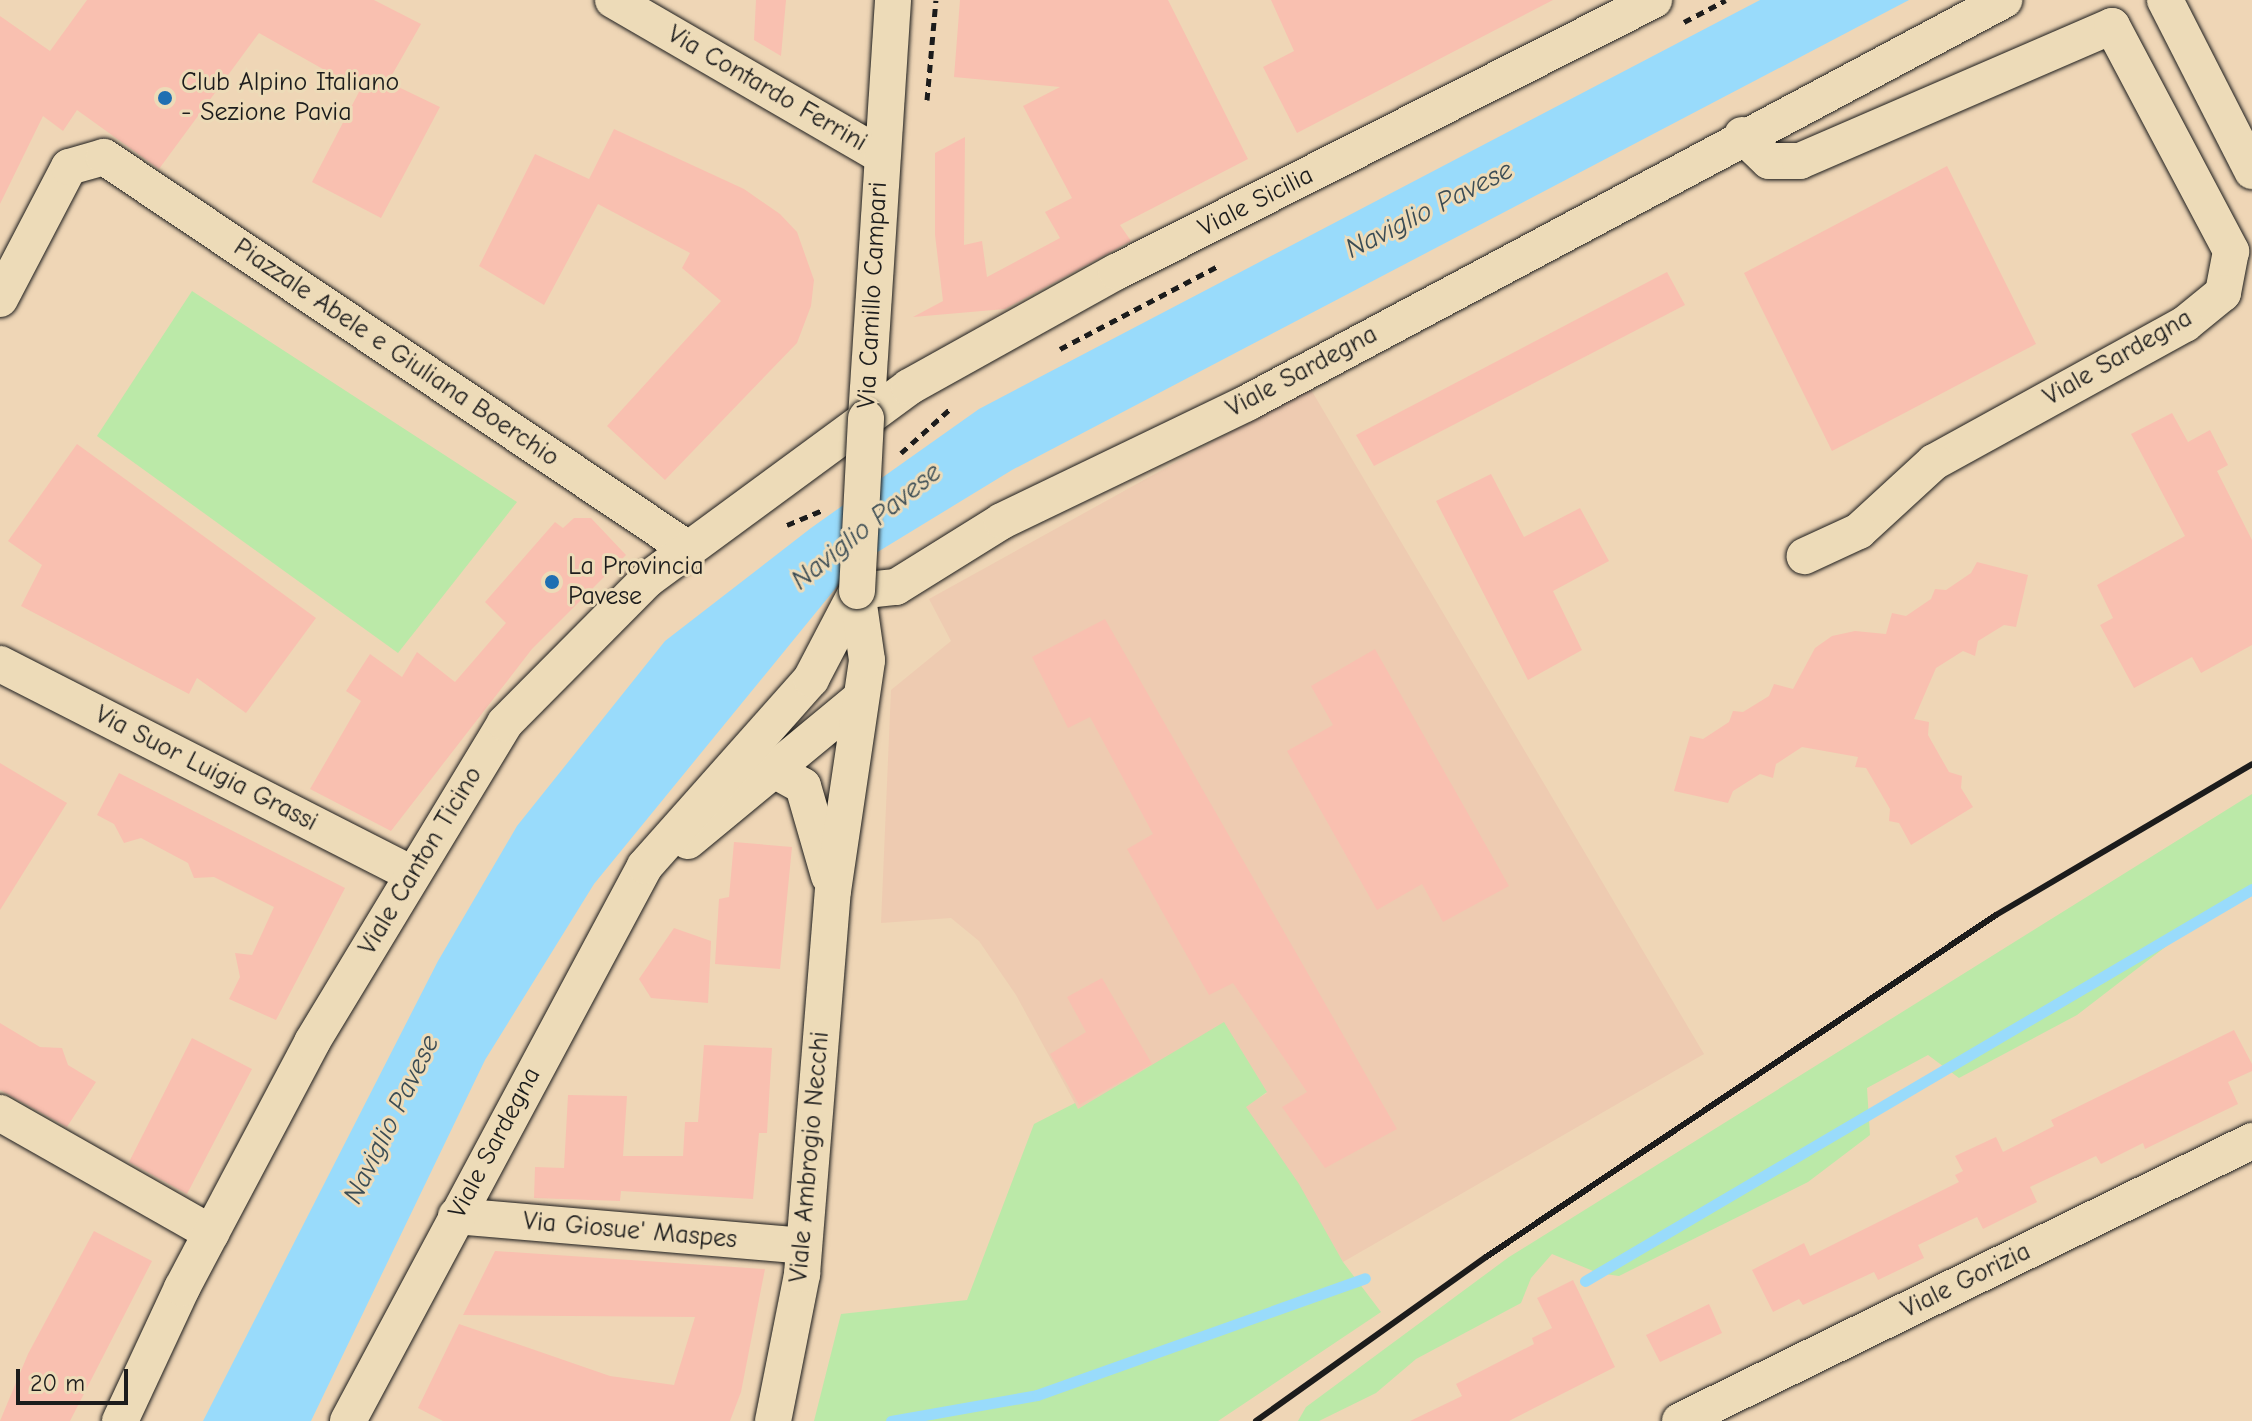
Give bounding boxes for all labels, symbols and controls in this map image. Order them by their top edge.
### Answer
street label: Via Contardo Ferrini [662,19,872,159]
place label: Club Alpino Italiano - Sezione Pavia [181,67,399,128]
marker: Club Alpino Italiano - Sezione Pavia [156,89,174,107]
water label: Naviglio Pavese [1340,152,1518,266]
street label: Viale Sicilia [1194,160,1318,244]
street label: Via Camillo Campari [851,181,895,409]
street label: Piazzale Abele e Giuliana Boerchio [227,232,565,474]
street label: Viale Sardegna [2038,303,2198,413]
street label: Viale Sardegna [1221,319,1383,425]
water label: Naviglio Pavese [784,455,948,597]
place label: La Provincia Pavese [568,551,704,612]
marker: La Provincia Pavese [543,573,561,591]
street label: Via Suor Luigia Grassi [90,699,322,839]
street label: Viale Canton Ticino [353,761,489,961]
water label: Naviglio Pavese [336,1029,446,1209]
street label: Viale Ambrogio Necchi [783,1030,837,1284]
street label: Viale Sardegna [442,1062,548,1224]
street label: Via Giosue' Maspes [522,1206,738,1256]
street label: Viale Gorizia [1896,1236,2036,1326]
scale bar [20,1353,132,1403]
text: 20 m [30,1369,85,1397]

